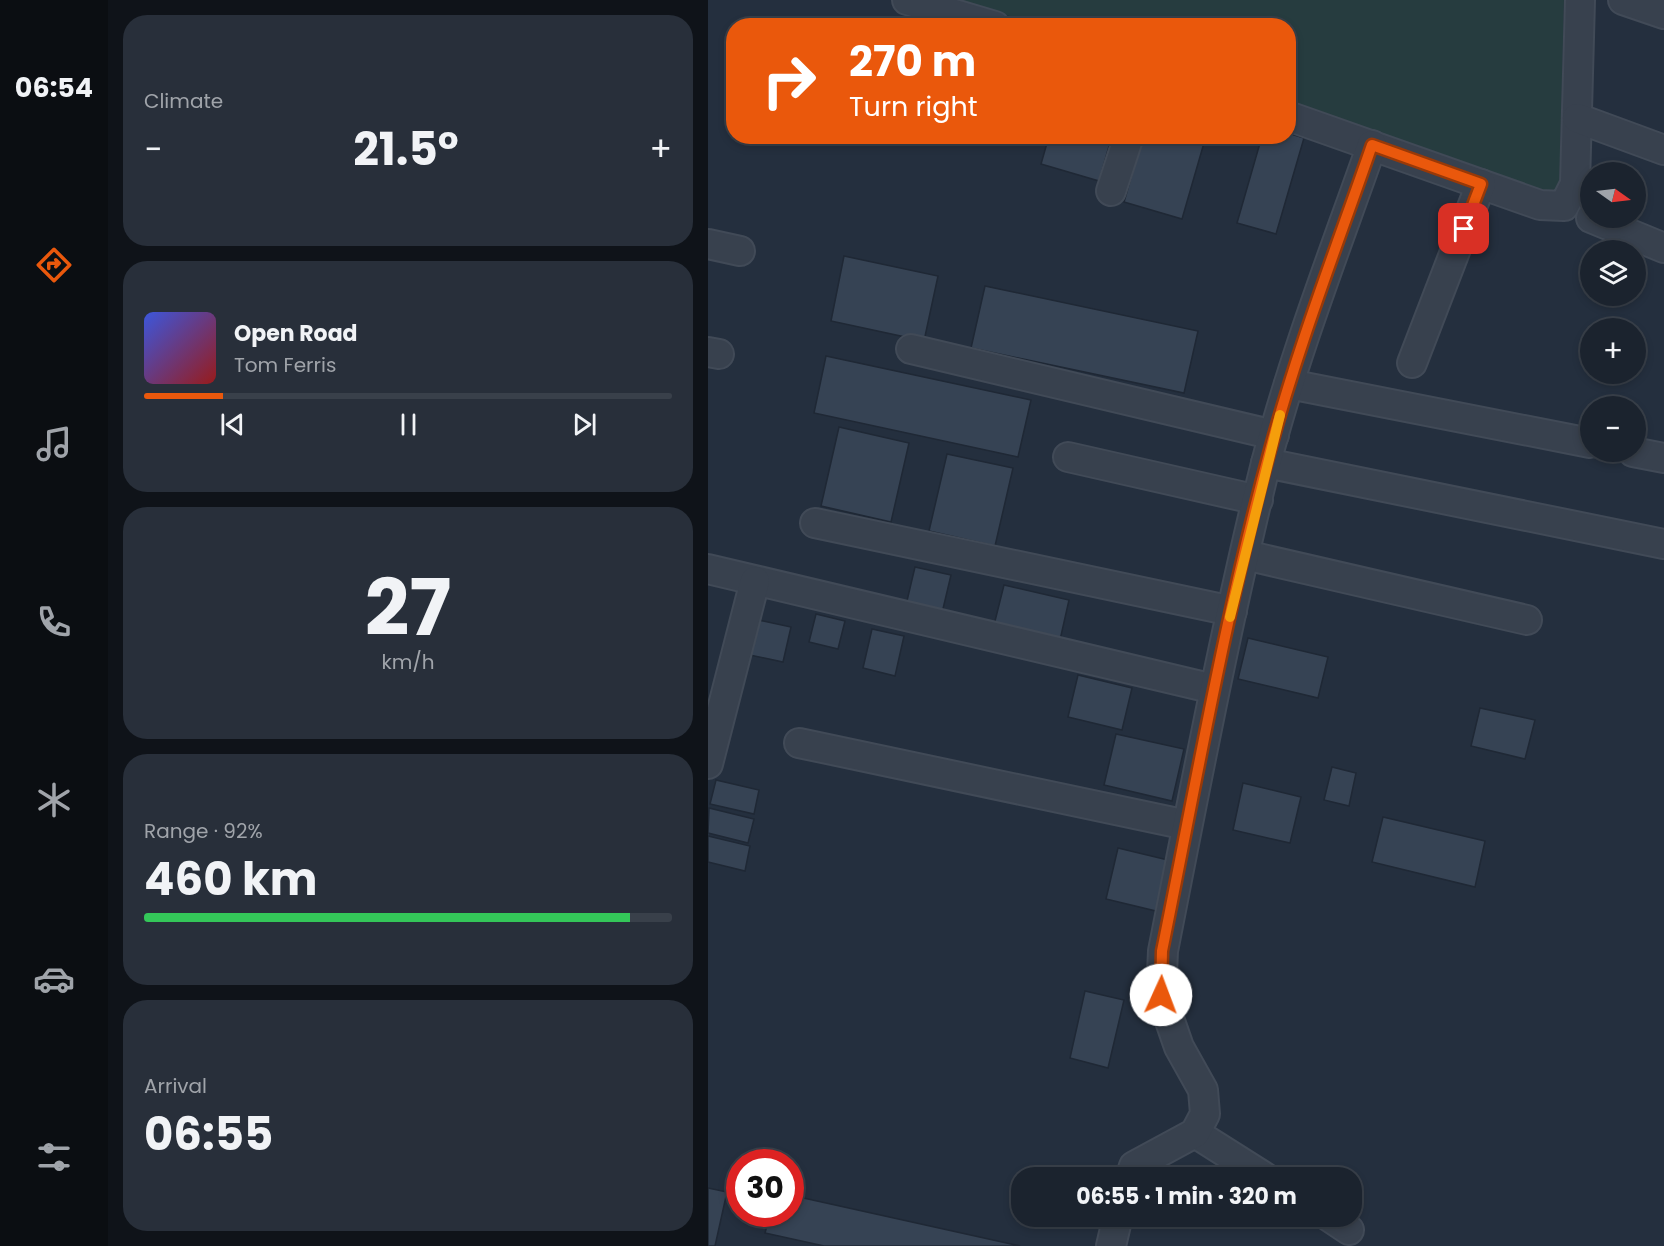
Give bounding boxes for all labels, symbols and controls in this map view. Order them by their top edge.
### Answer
text: 270 m [849,32,976,91]
icon: right [750,42,828,120]
text: 06:54 [15,69,93,106]
text: Climate [144,87,223,115]
text: Turn right [849,88,978,125]
text: 21.5° [353,118,459,181]
text: − [144,126,162,173]
text: + [649,126,672,173]
north arrow [1580,162,1646,228]
map controls [1580,162,1646,462]
pin [1438,203,1489,254]
icon: arrive [1447,212,1480,245]
button: layers [1580,240,1646,306]
icon: directions [33,244,75,286]
text: Open Road [234,318,358,349]
button: + [1580,318,1646,384]
text: Tom Ferris [234,351,336,379]
button: − [1580,396,1646,462]
icon: previous [216,408,249,441]
icon: pause [392,408,425,441]
icon: next [568,408,601,441]
icon: music [33,423,75,465]
text: 27 [365,553,451,662]
icon: phone [33,601,75,643]
text: km/h [381,648,435,676]
icon: climate [33,779,75,821]
text: Range · 92% [144,817,263,845]
text: 460 km [144,848,317,911]
icon: car [33,958,75,1000]
position arrow [1129,963,1193,1027]
text: Arrival [144,1072,207,1100]
text: 06:55 [144,1103,273,1166]
icon: filters [33,1136,75,1178]
speed limit sign: 30 [726,1149,804,1227]
text: 06:55 · 1 min · 320 m [1076,1181,1297,1212]

